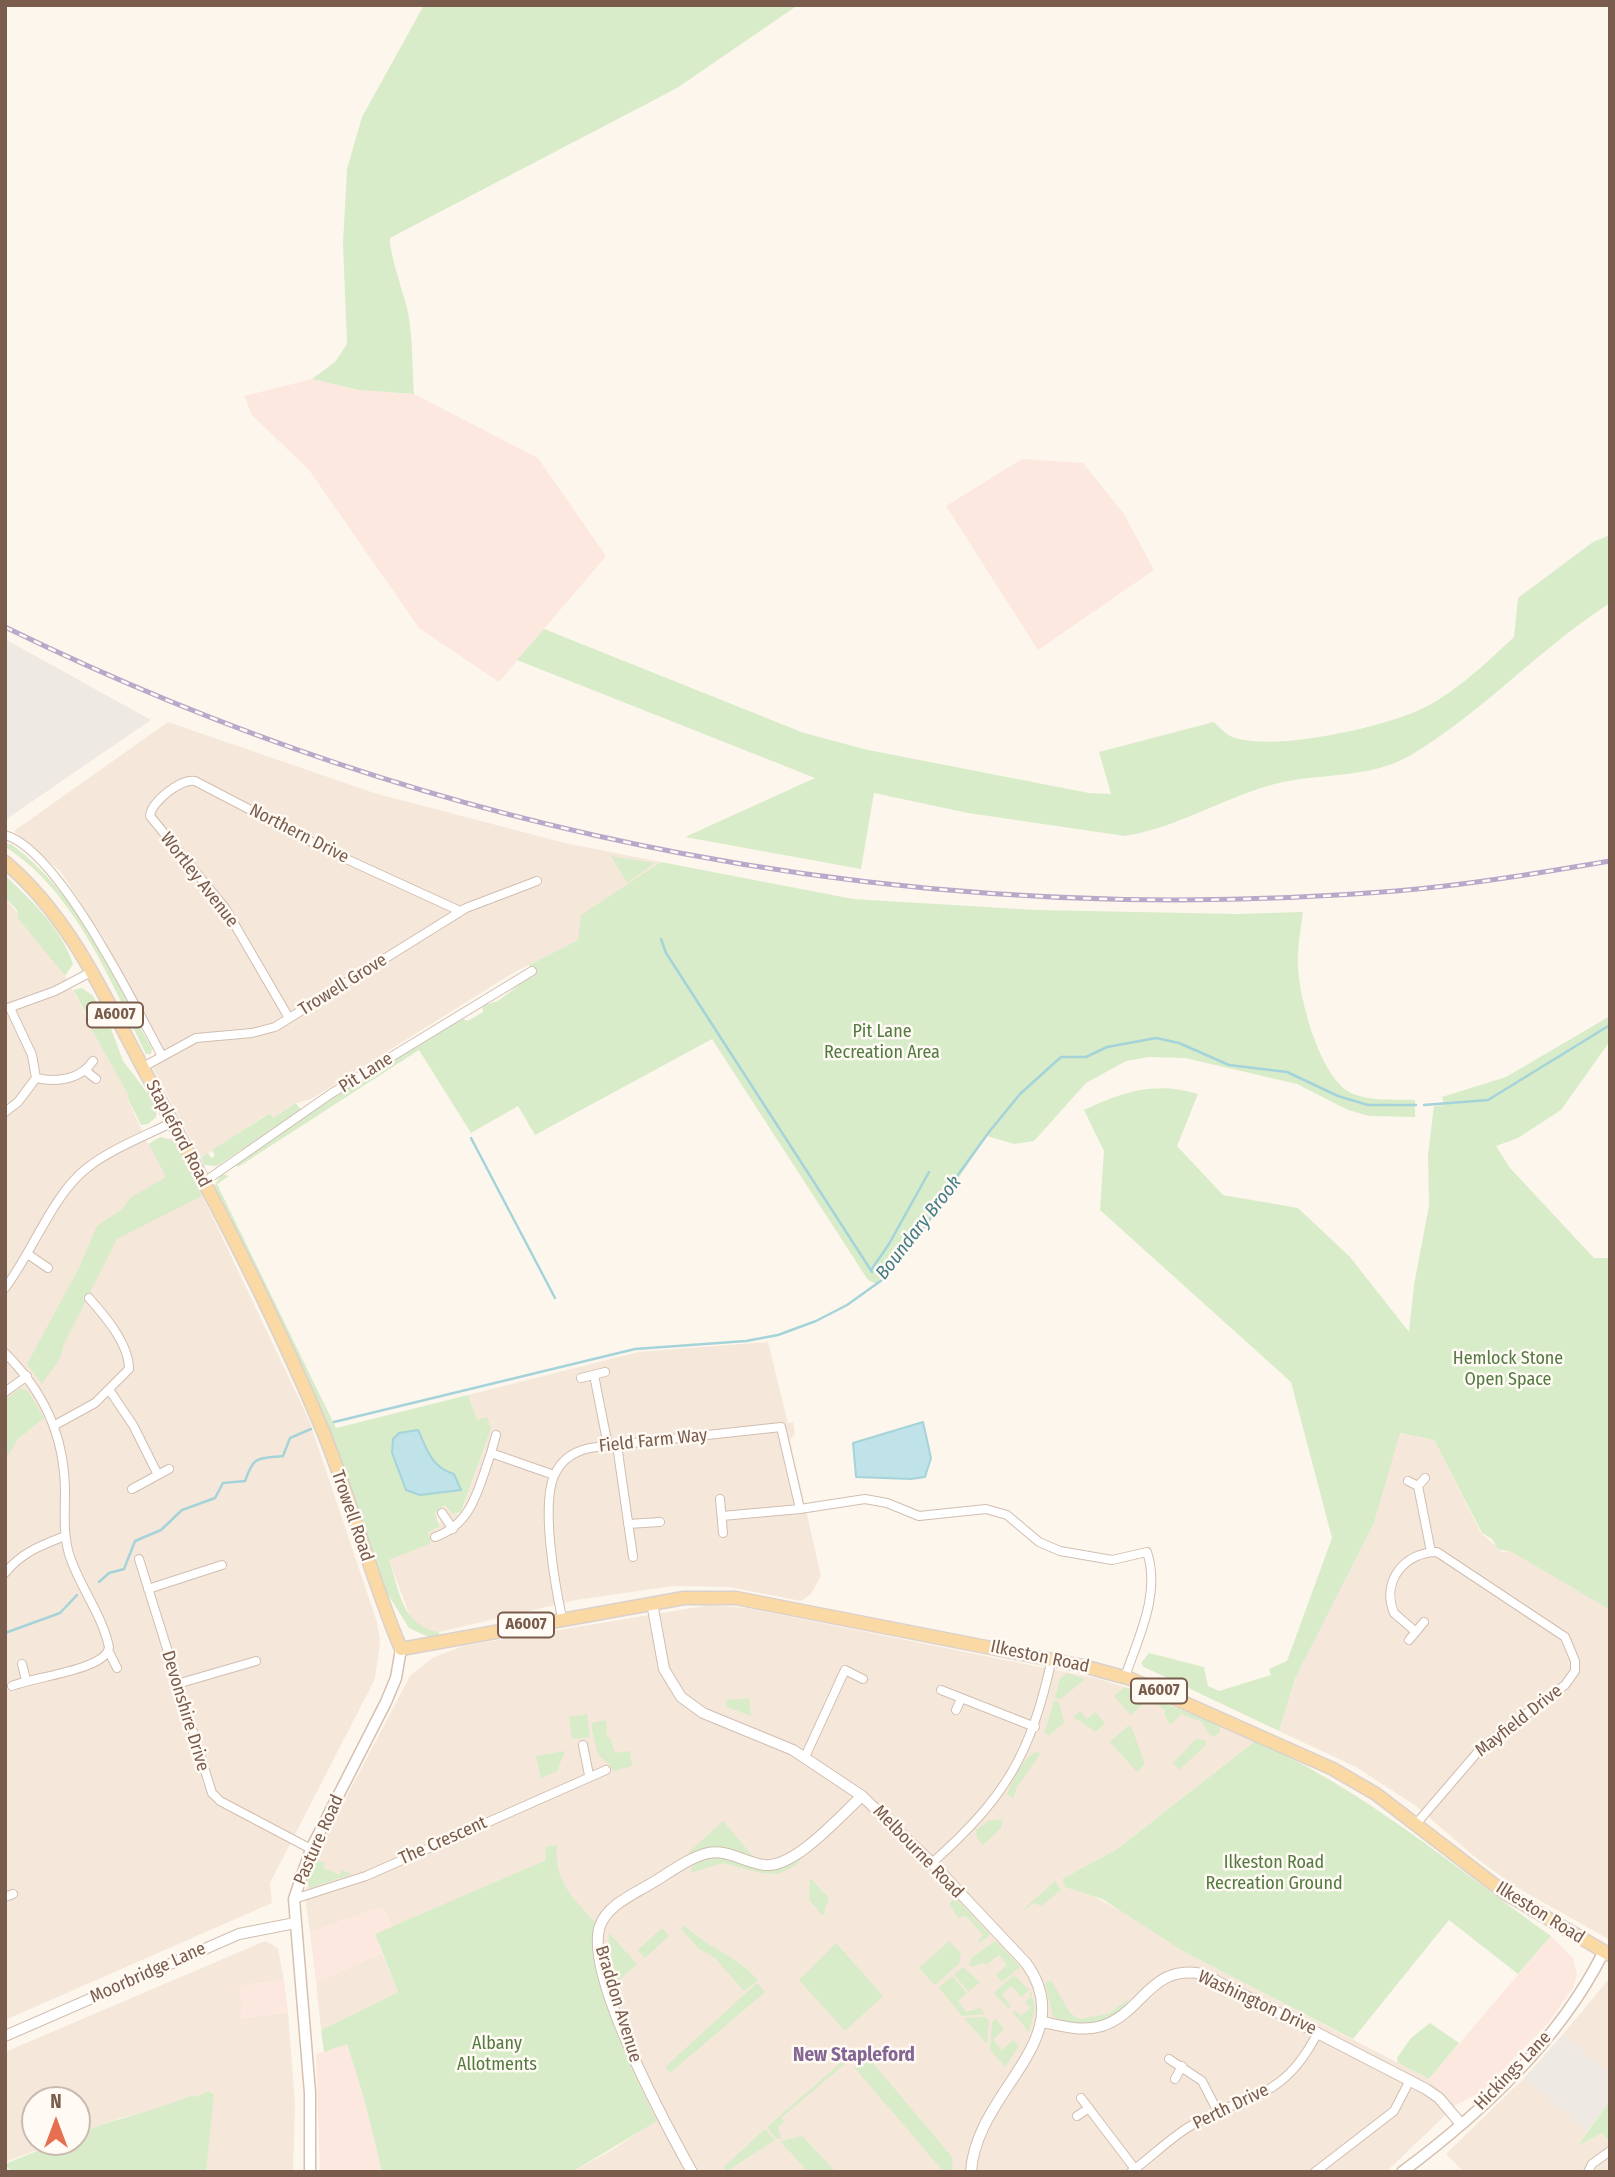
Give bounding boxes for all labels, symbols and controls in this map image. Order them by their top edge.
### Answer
street label: Northern Drive [246,800,352,868]
street label: Wortley Avenue [155,828,243,932]
street label: Trowell Grove [295,949,391,1021]
road number: A6007 [87,1002,143,1028]
park label: Pit Lane Recreation Area [824,1021,940,1064]
street label: Pit Lane [335,1048,397,1098]
street label: Stapleford Road [141,1077,215,1191]
water label: Boundary Brook [871,1172,967,1284]
park label: Hemlock Stone Open Space [1453,1348,1563,1390]
street label: Field Farm Way [598,1425,708,1457]
street label: Trowell Road [326,1468,378,1564]
road number: A6007 [498,1612,554,1638]
street label: Ilkeston Road [989,1636,1091,1678]
street label: Devonshire Drive [156,1648,214,1774]
road number: A6007 [1131,1679,1187,1704]
street label: Mayfield Drive [1471,1680,1567,1762]
street label: Pasture Road [290,1792,348,1888]
street label: Melbourne Road [868,1801,968,1903]
street label: The Crescent [396,1812,490,1870]
park label: Ilkeston Road Recreation Ground [1205,1852,1343,1895]
street label: Ilkeston Road [1492,1877,1588,1949]
street label: Moorbridge Lane [87,1938,209,2008]
street label: Braddon Avenue [590,1943,646,2065]
street label: Washington Drive [1194,1966,1320,2040]
street label: Hickings Lane [1470,2027,1556,2115]
park label: Albany Allotments [457,2033,537,2076]
district label: New Stapleford [793,2045,915,2067]
street label: Perth Drive [1190,2079,1272,2135]
north arrow [21,2086,91,2156]
text: N [50,2090,62,2113]

